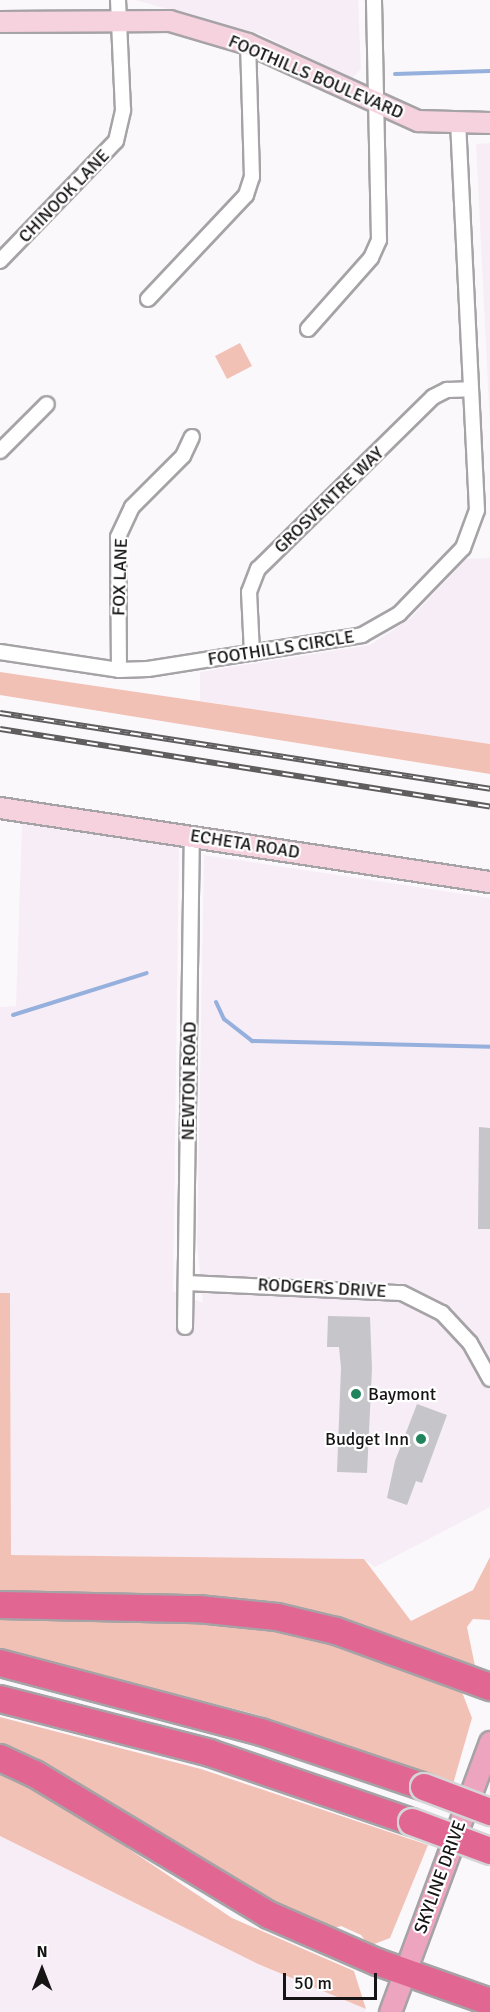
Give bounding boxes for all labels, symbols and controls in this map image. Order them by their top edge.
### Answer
street label: FOOTHILLS BOULEVARD [225,30,407,124]
street label: CHINOOK LANE [14,145,114,247]
street label: GROSVENTRE WAY [270,442,388,558]
street label: FOX LANE [108,538,132,616]
street label: FOOTHILLS CIRCLE [206,626,356,670]
street label: ECHETA ROAD [189,825,301,863]
street label: NEWTON ROAD [177,1021,201,1141]
street label: RODGERS DRIVE [257,1274,387,1302]
place label: Baymont [368,1383,436,1405]
marker: Baymont [349,1387,363,1401]
place label: Budget Inn [325,1428,409,1450]
marker: Budget Inn [414,1432,428,1446]
street label: SKYLINE DRIVE [410,1817,470,1937]
north arrow [12,1940,72,2000]
text: N [36,1942,48,1962]
scale bar [286,1961,380,1999]
text: 50 m [294,1972,332,1994]

